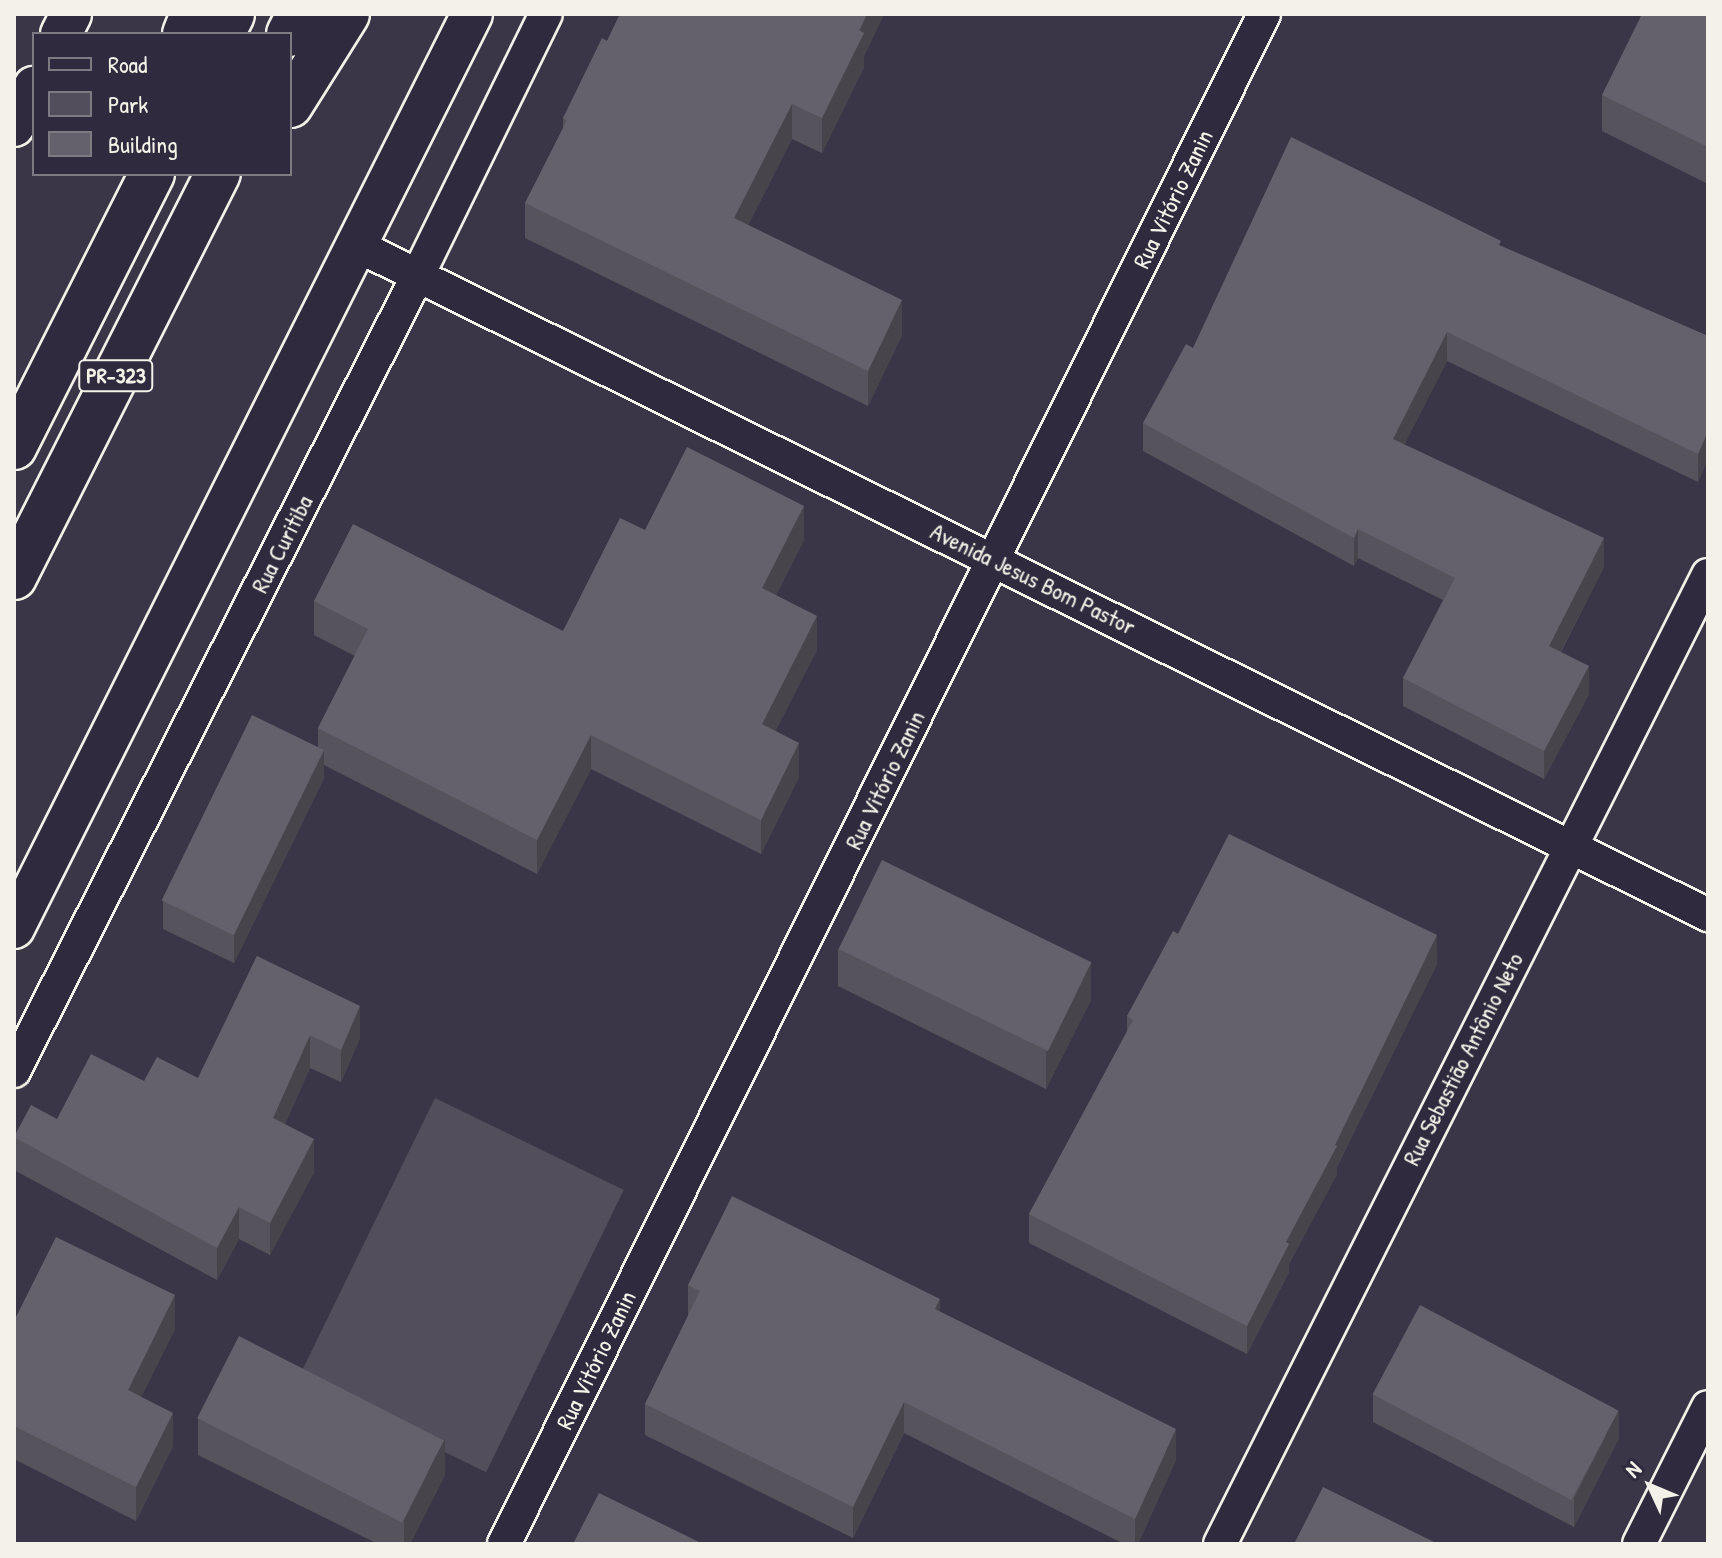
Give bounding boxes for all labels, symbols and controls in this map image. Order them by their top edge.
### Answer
legend [32,32,292,176]
text: Road [108,48,147,80]
text: Park [108,88,148,120]
street label: Rua Vitório Zanin [1127,125,1219,273]
text: Building [108,128,178,160]
road number: PR-323 [78,358,154,394]
street label: Rua Curitiba [245,490,319,598]
street label: Avenida Jesus Bom Pastor [926,517,1140,641]
street label: Rua Vitório Zanin [839,706,931,854]
street label: Rua Sebastião Antônio Neto [1397,948,1529,1170]
street label: Rua Vitório Zanin [550,1286,642,1434]
north arrow [1610,1446,1690,1526]
text: N [1618,1455,1648,1484]

